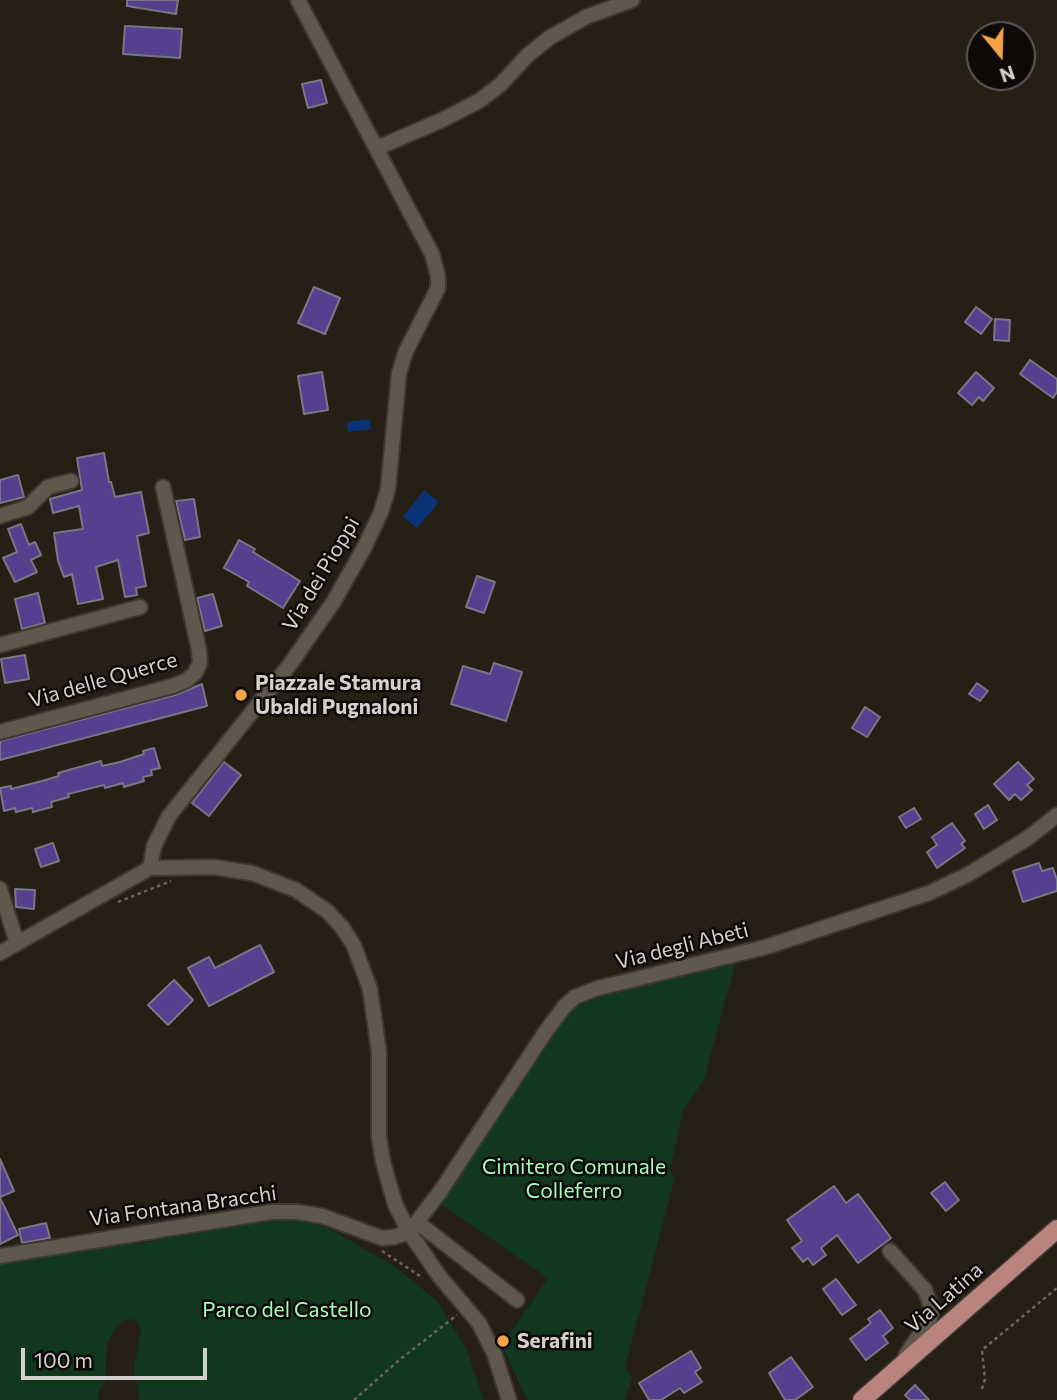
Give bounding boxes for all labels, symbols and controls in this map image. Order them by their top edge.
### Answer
north arrow [966,21,1036,91]
text: N [997,61,1018,88]
street label: Via dei Pioppi [277,512,365,636]
street label: Via delle Querce [26,647,180,713]
place label: Piazzale Stamura Ubaldi Pugnaloni [255,670,421,720]
marker: Piazzale Stamura Ubaldi Pugnaloni [233,687,249,703]
street label: Via degli Abeti [613,917,751,975]
park label: Cimitero Comunale Colleferro [482,1154,666,1204]
street label: Via Fontana Bracchi [88,1180,278,1232]
street label: Via Latina [900,1257,988,1339]
park label: Parco del Castello [202,1297,372,1323]
place label: Serafini [517,1328,593,1354]
marker: Serafini [495,1333,511,1349]
scale bar [24,1334,210,1378]
text: 100 m [34,1347,93,1372]

